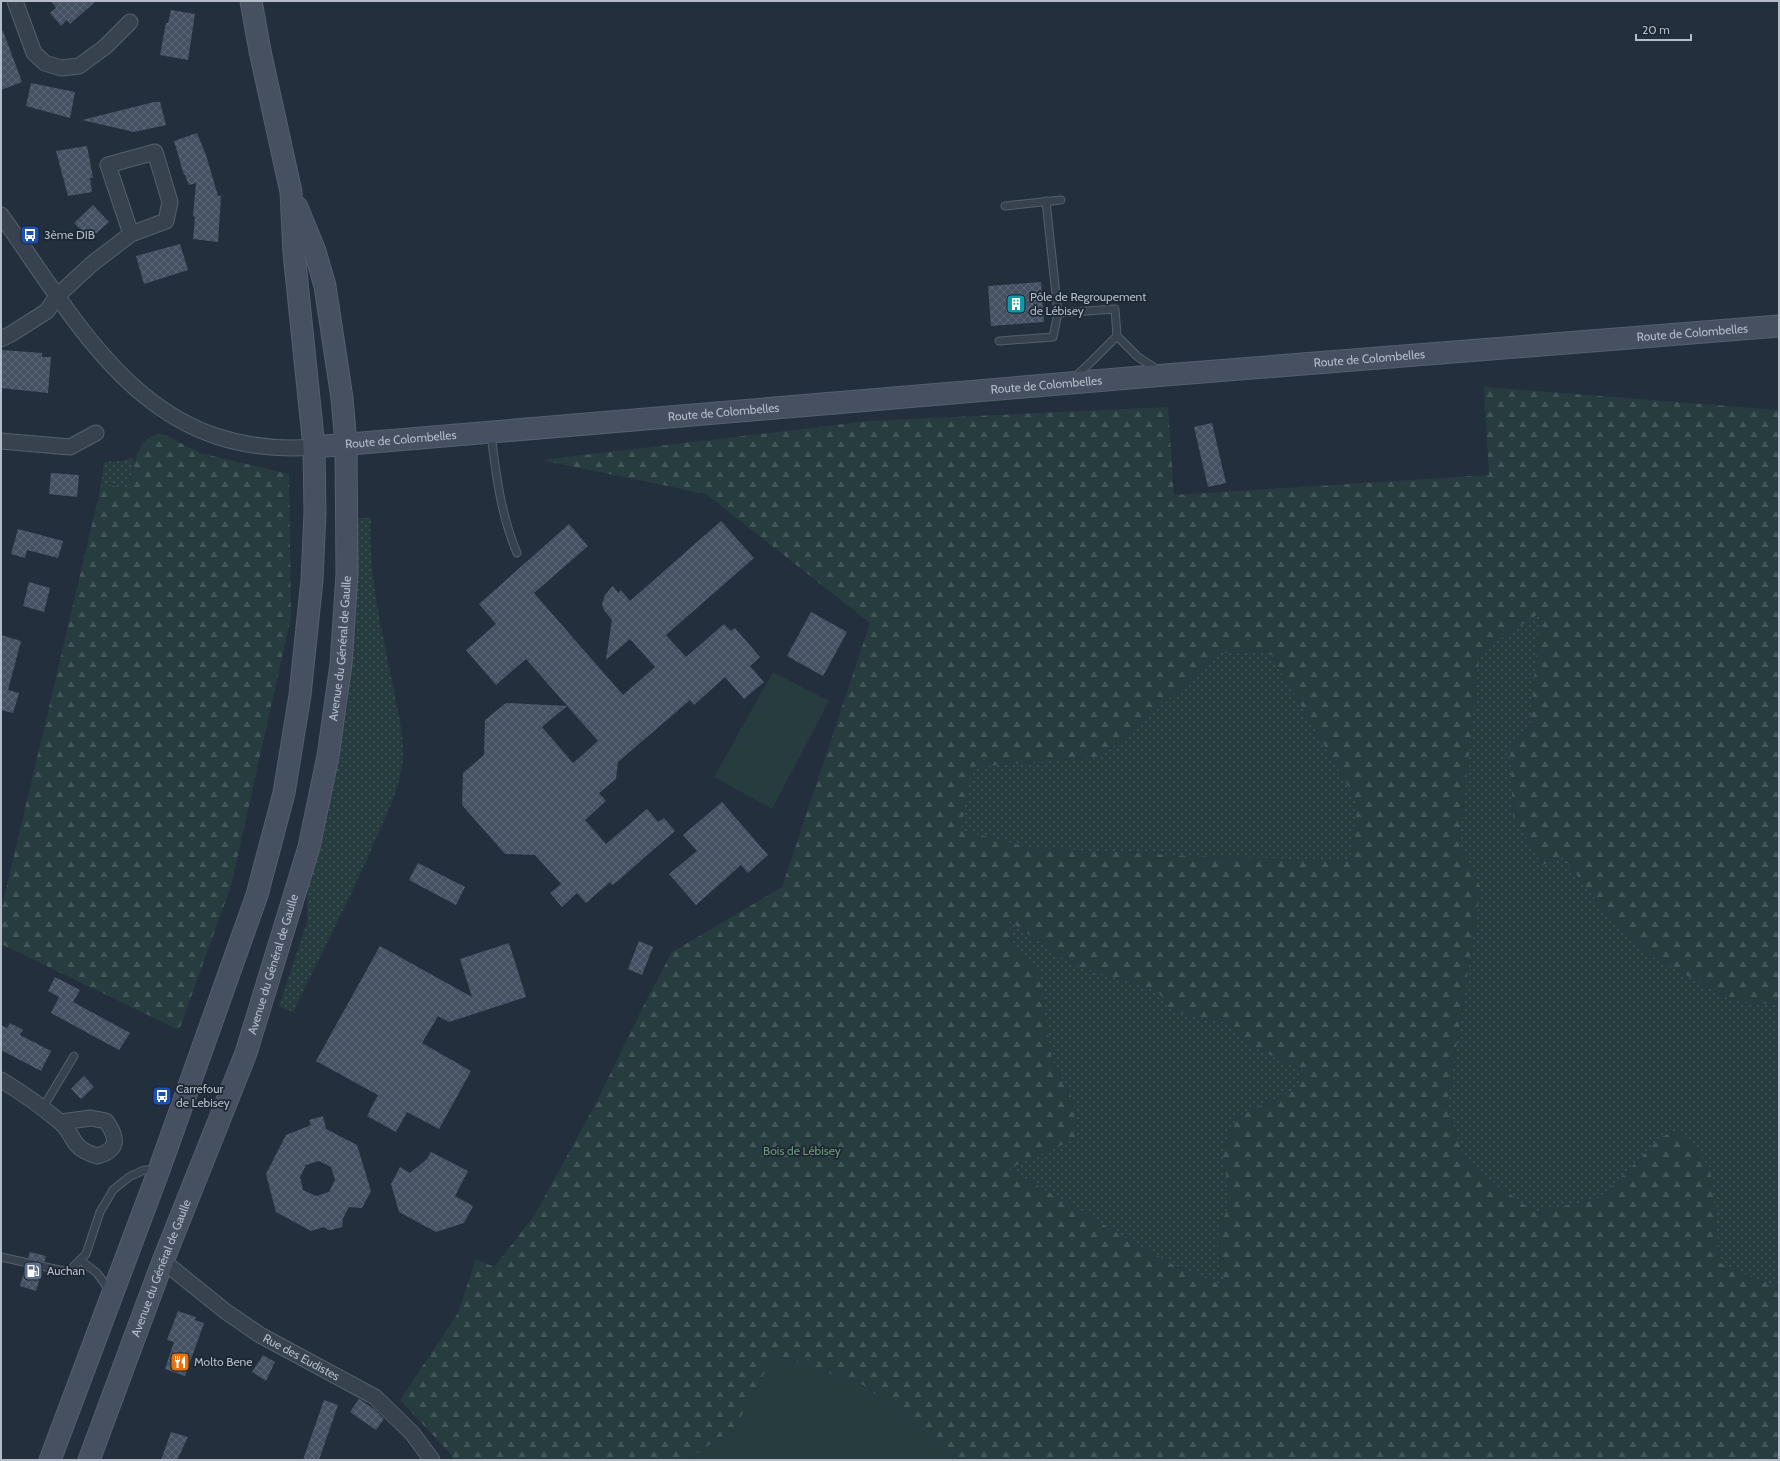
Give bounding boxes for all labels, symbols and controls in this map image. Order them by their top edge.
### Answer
scale bar [1636,16,1691,42]
text: 20 m [1642,22,1670,37]
bus stop icon: 3ème DIB [19,224,41,246]
place label: 3ème DIB [44,227,95,242]
place label: Pôle de Regroupement de Lébisey [1030,289,1146,318]
building icon: Pôle de Regroupement de Lébisey [1005,293,1027,315]
street label: Route de Colombelles [1636,321,1749,344]
street label: Route de Colombelles [1313,346,1426,370]
street label: Route de Colombelles [990,372,1103,397]
street label: Route de Colombelles [667,400,780,424]
street label: Route de Colombelles [344,427,457,451]
street label: Avenue du Général de Gaulle [325,575,354,722]
street label: Avenue du Général de Gaulle [244,892,301,1036]
place label: Carrefour de Lebisey [176,1081,230,1110]
bus stop icon: Carrefour de Lebisey [151,1085,173,1107]
park label: Bois de Lébisey [763,1143,841,1158]
street label: Avenue du Général de Gaulle [128,1197,194,1339]
fuel station icon: Auchan [22,1260,44,1282]
place label: Auchan [47,1263,85,1278]
street label: Rue des Eudistes [261,1330,342,1384]
restaurant icon: Molto Bene [169,1351,191,1373]
place label: Molto Bene [194,1354,252,1369]

